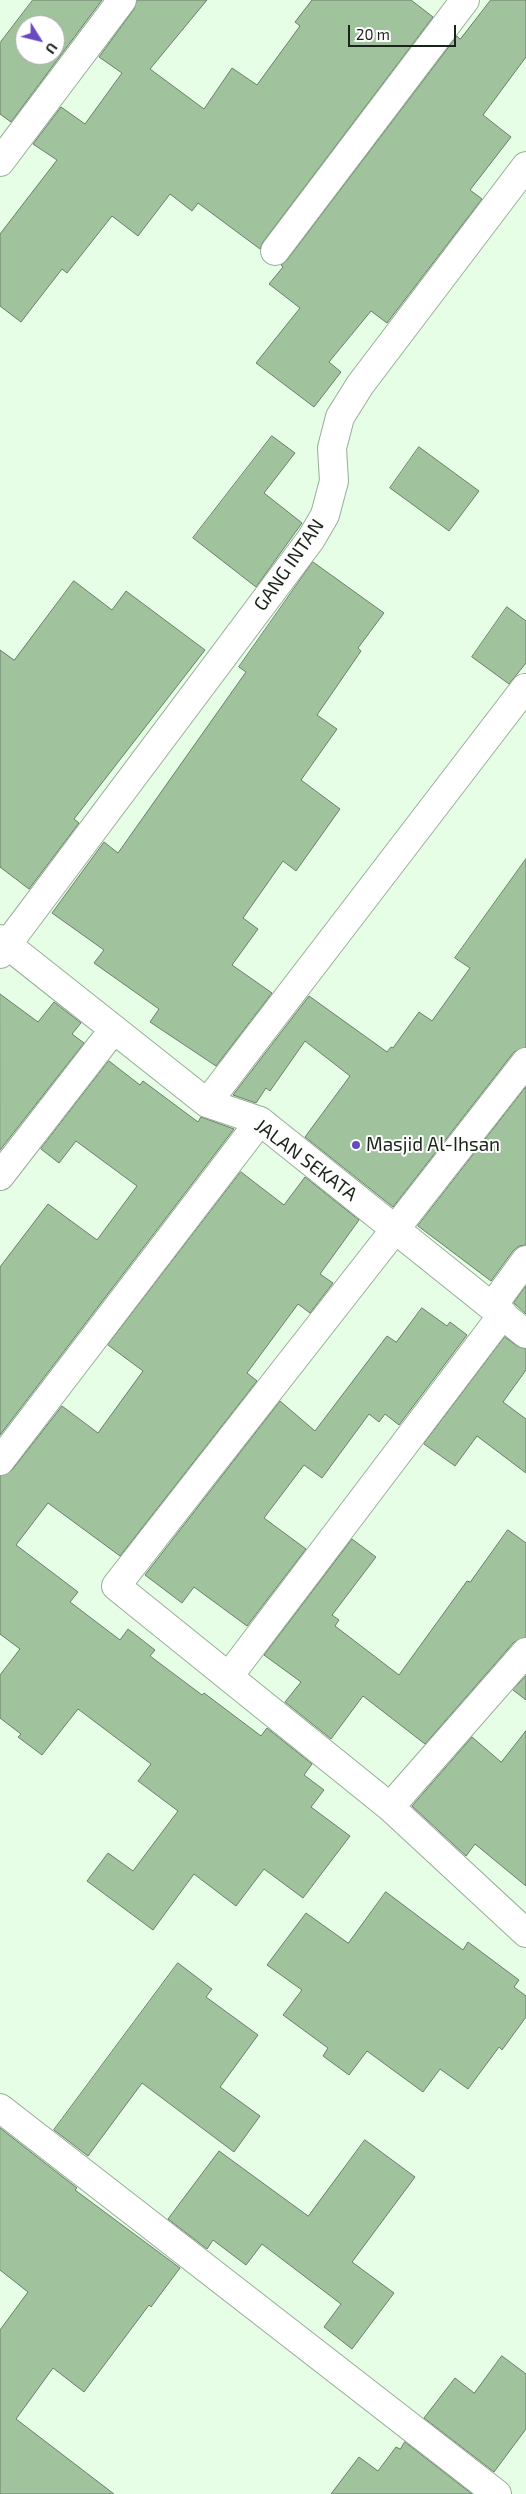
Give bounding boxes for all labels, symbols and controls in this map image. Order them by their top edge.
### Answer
north arrow [15,15,65,65]
scale bar [351,15,458,47]
text: 20 m [356,25,390,43]
text: U [42,40,61,57]
street label: GANG INTAN [249,515,329,615]
street label: JALAN SEKATA [250,1114,362,1206]
place label: Masjid Al-Ihsan [366,1134,500,1156]
marker: Masjid Al-Ihsan [350,1139,362,1151]

